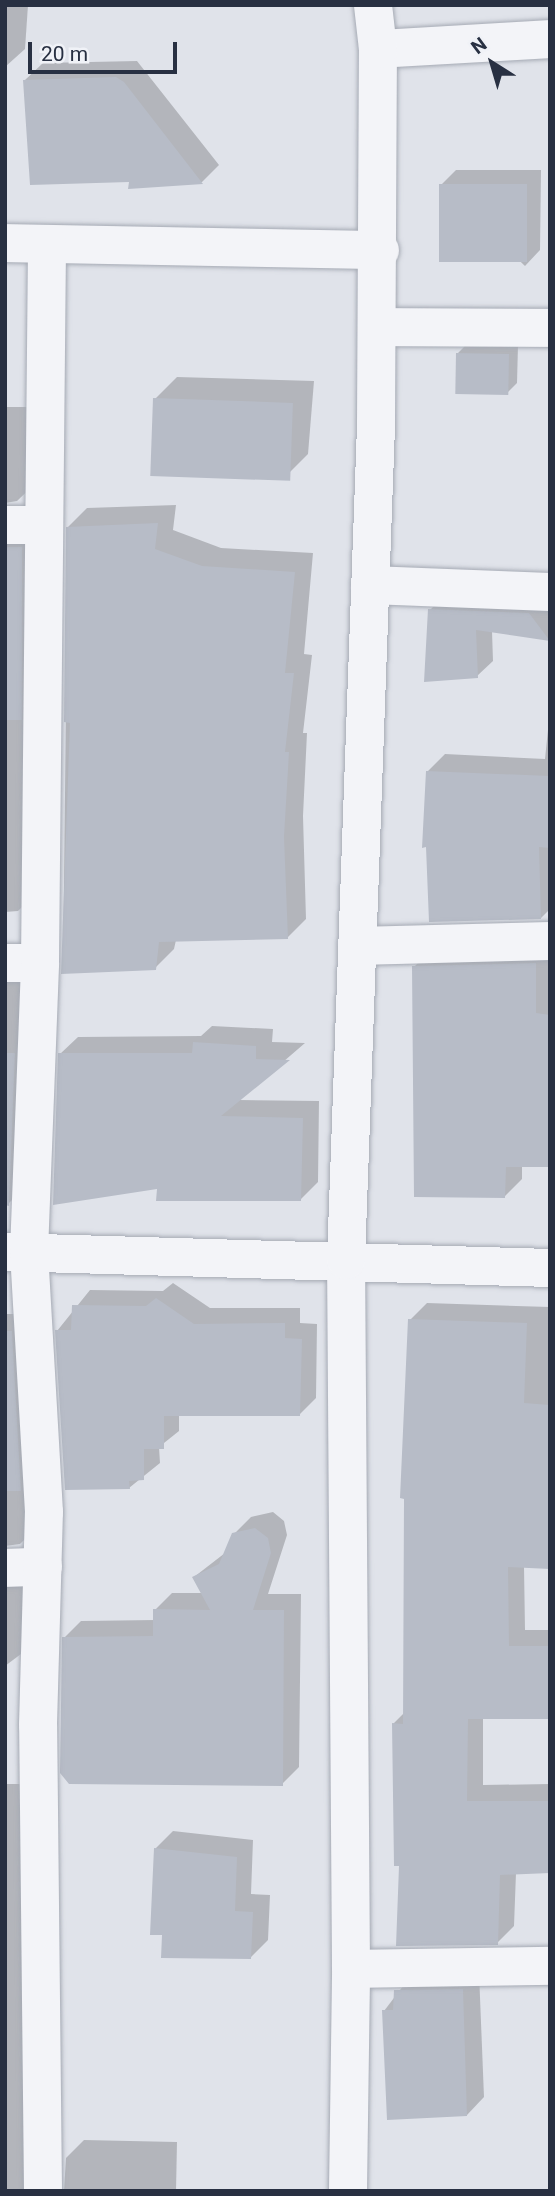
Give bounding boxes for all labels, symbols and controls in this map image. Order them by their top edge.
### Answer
scale bar [32,28,180,72]
north arrow [457,28,527,98]
text: N [467,33,491,59]
text: 20 m [41,42,88,66]

